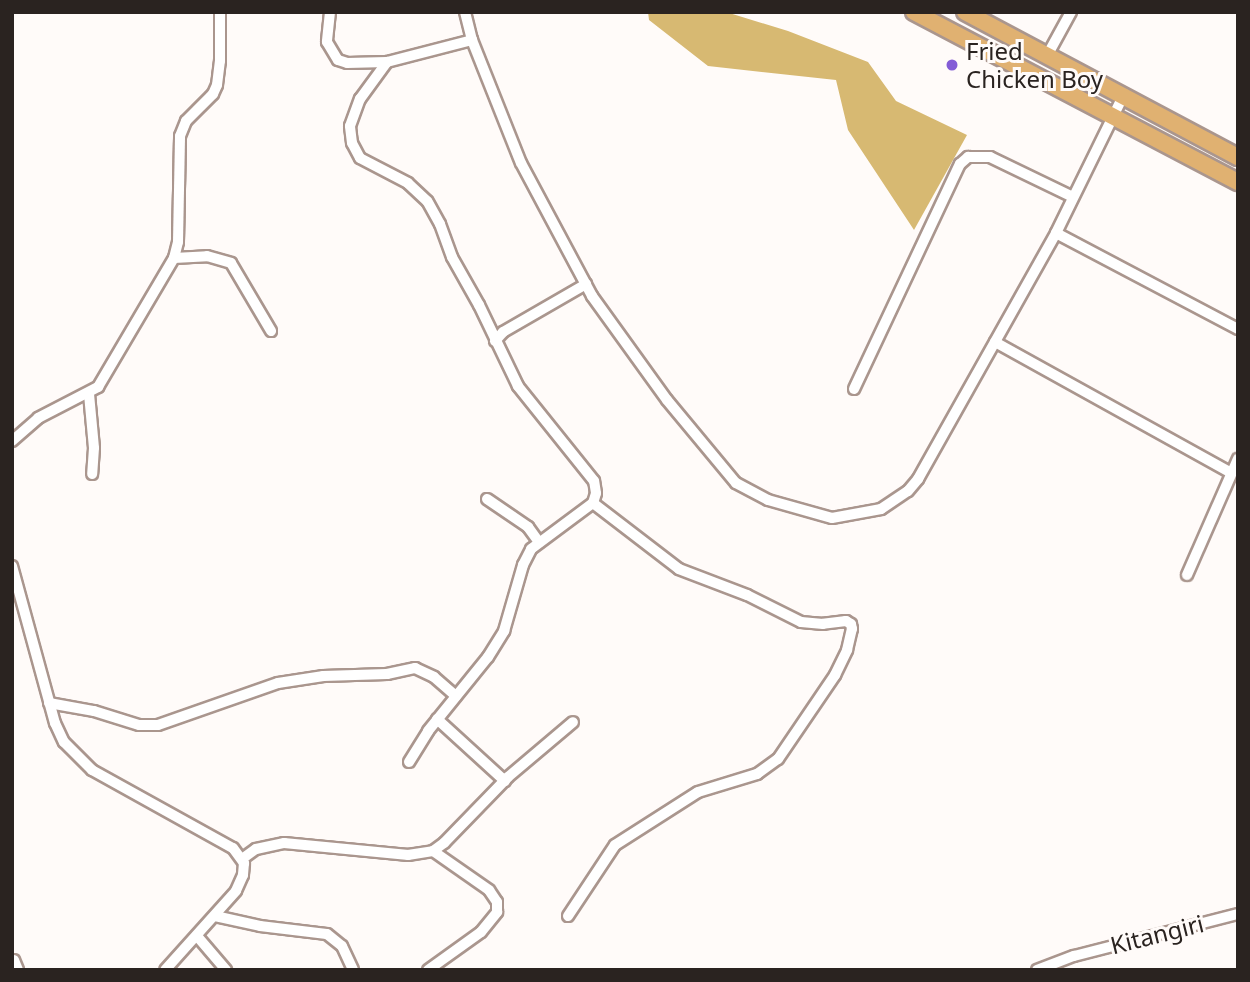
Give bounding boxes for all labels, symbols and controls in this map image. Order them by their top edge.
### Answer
place label: Fried Chicken Boy [966,37,1103,93]
marker: Fried Chicken Boy [944,57,960,73]
street label: Kitangiri [1107,909,1207,959]

